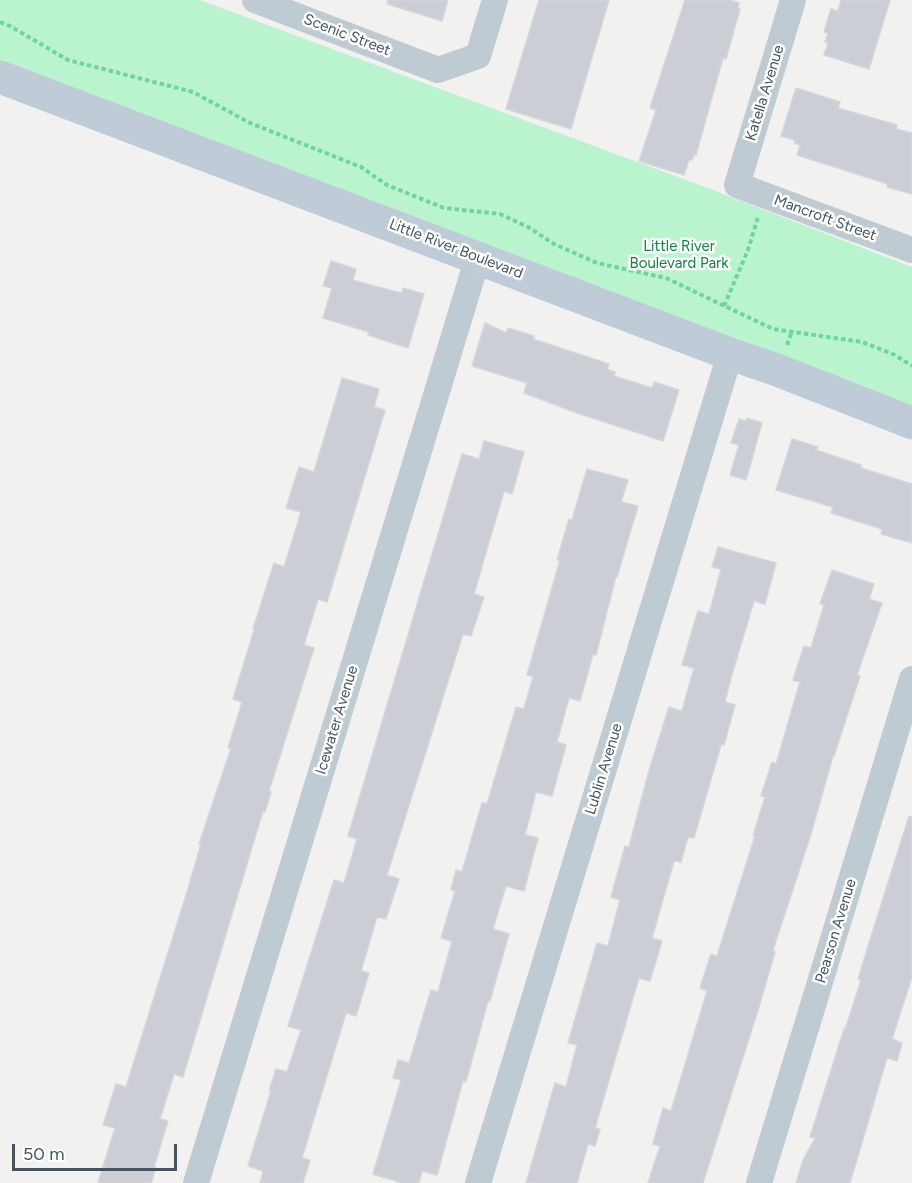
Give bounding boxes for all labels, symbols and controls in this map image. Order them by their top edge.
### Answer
street label: Scenic Street [301,10,393,60]
street label: Katella Avenue [742,43,788,143]
street label: Mancroft Street [771,191,879,245]
street label: Little River Boulevard [387,215,525,283]
park label: Little River Boulevard Park [630,238,728,273]
street label: Icewater Avenue [312,663,362,777]
street label: Lublin Avenue [582,721,626,817]
street label: Pearson Avenue [812,877,860,985]
scale bar [15,1132,180,1170]
text: 50 m [23,1143,65,1165]

